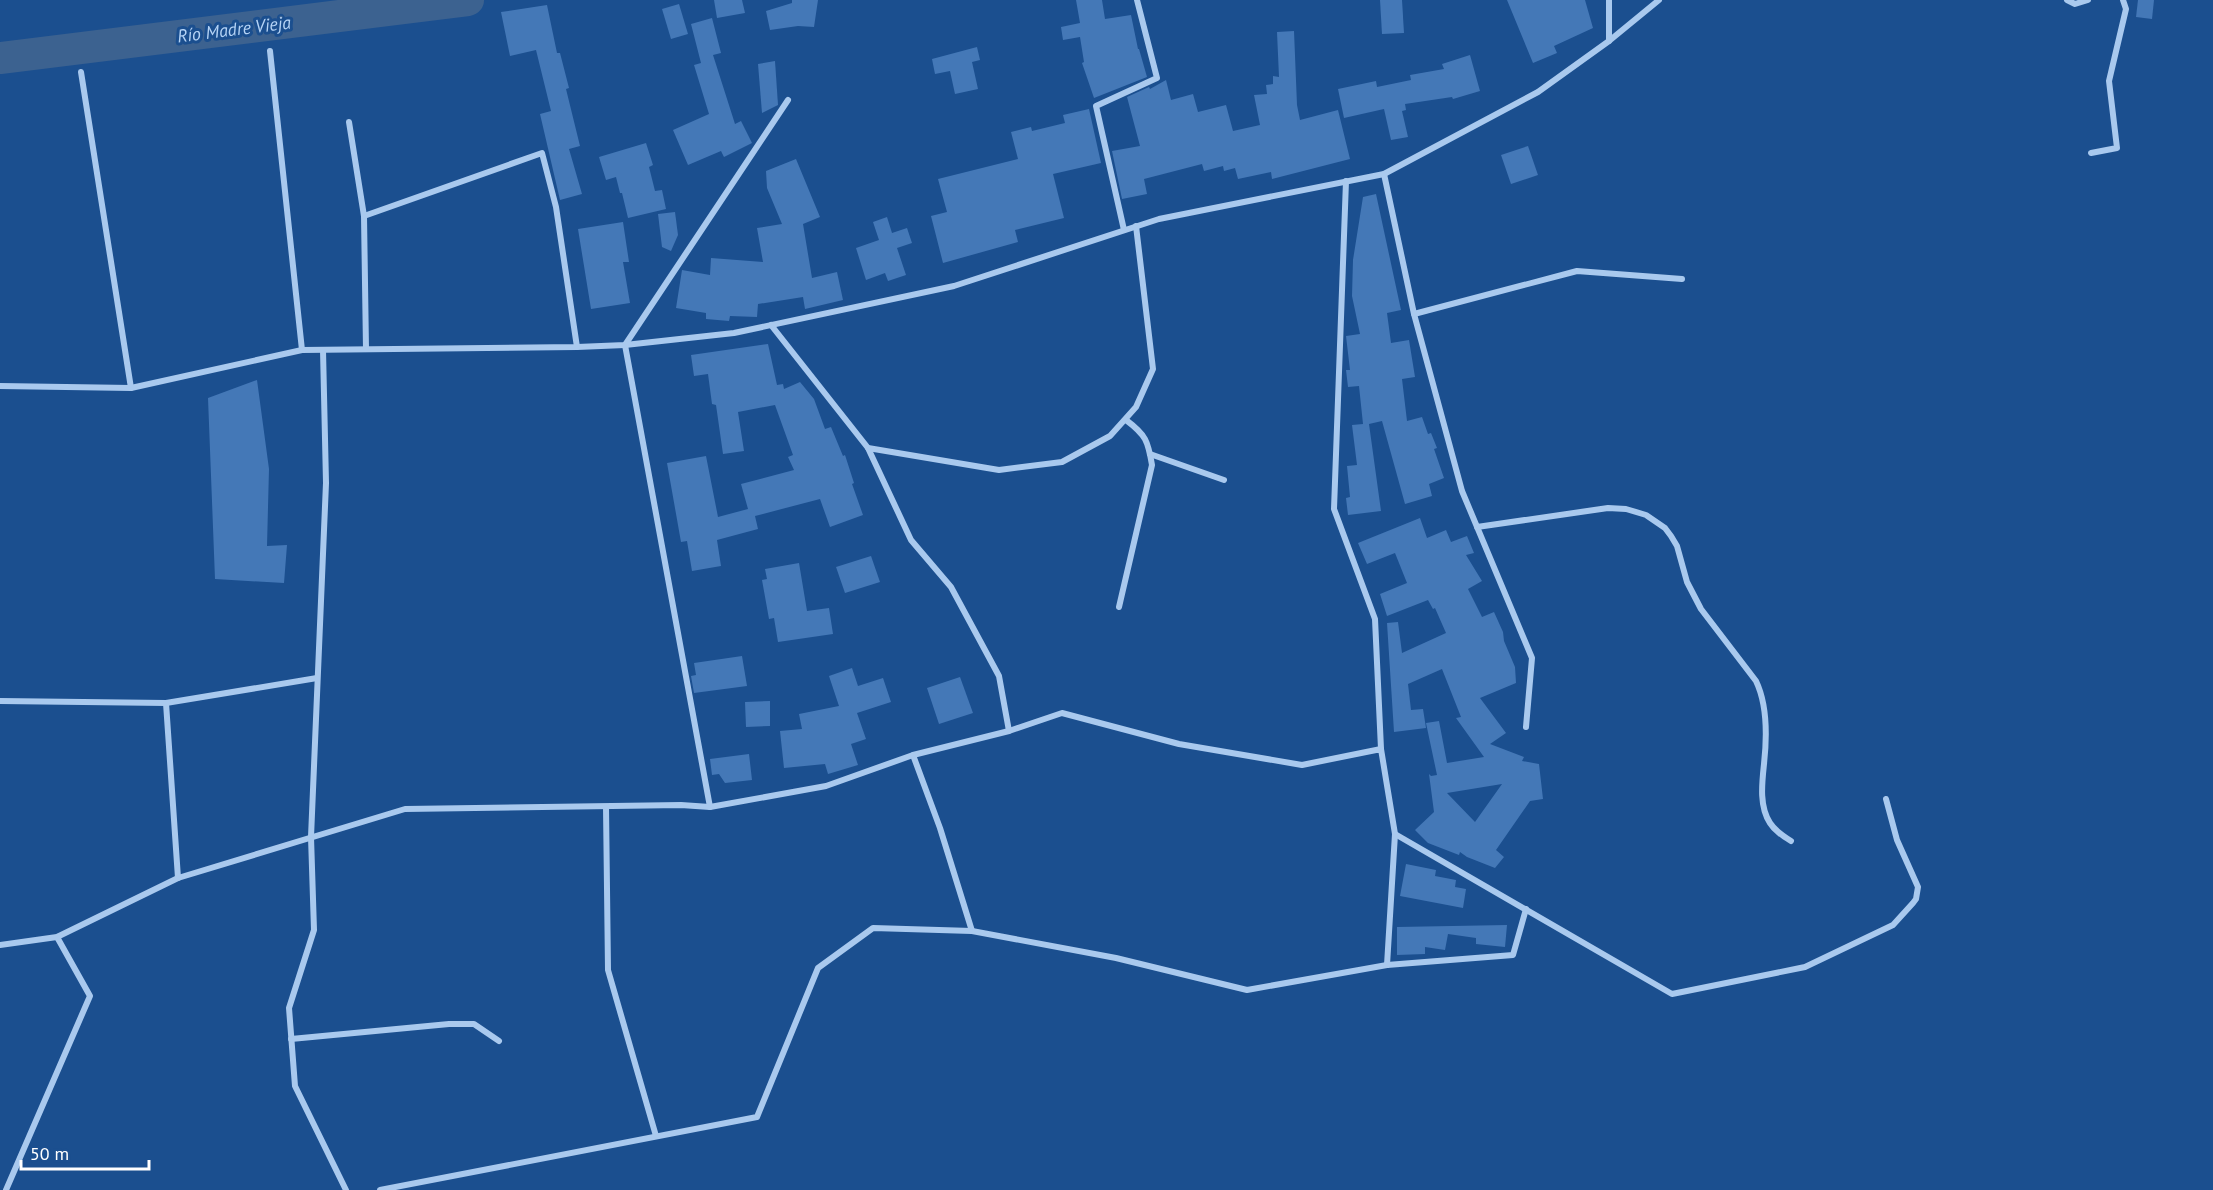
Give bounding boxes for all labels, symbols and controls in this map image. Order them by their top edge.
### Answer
water label: Río Madre Vieja [176,11,292,47]
scale bar [21,1133,148,1171]
text: 50 m [30,1142,69,1165]

